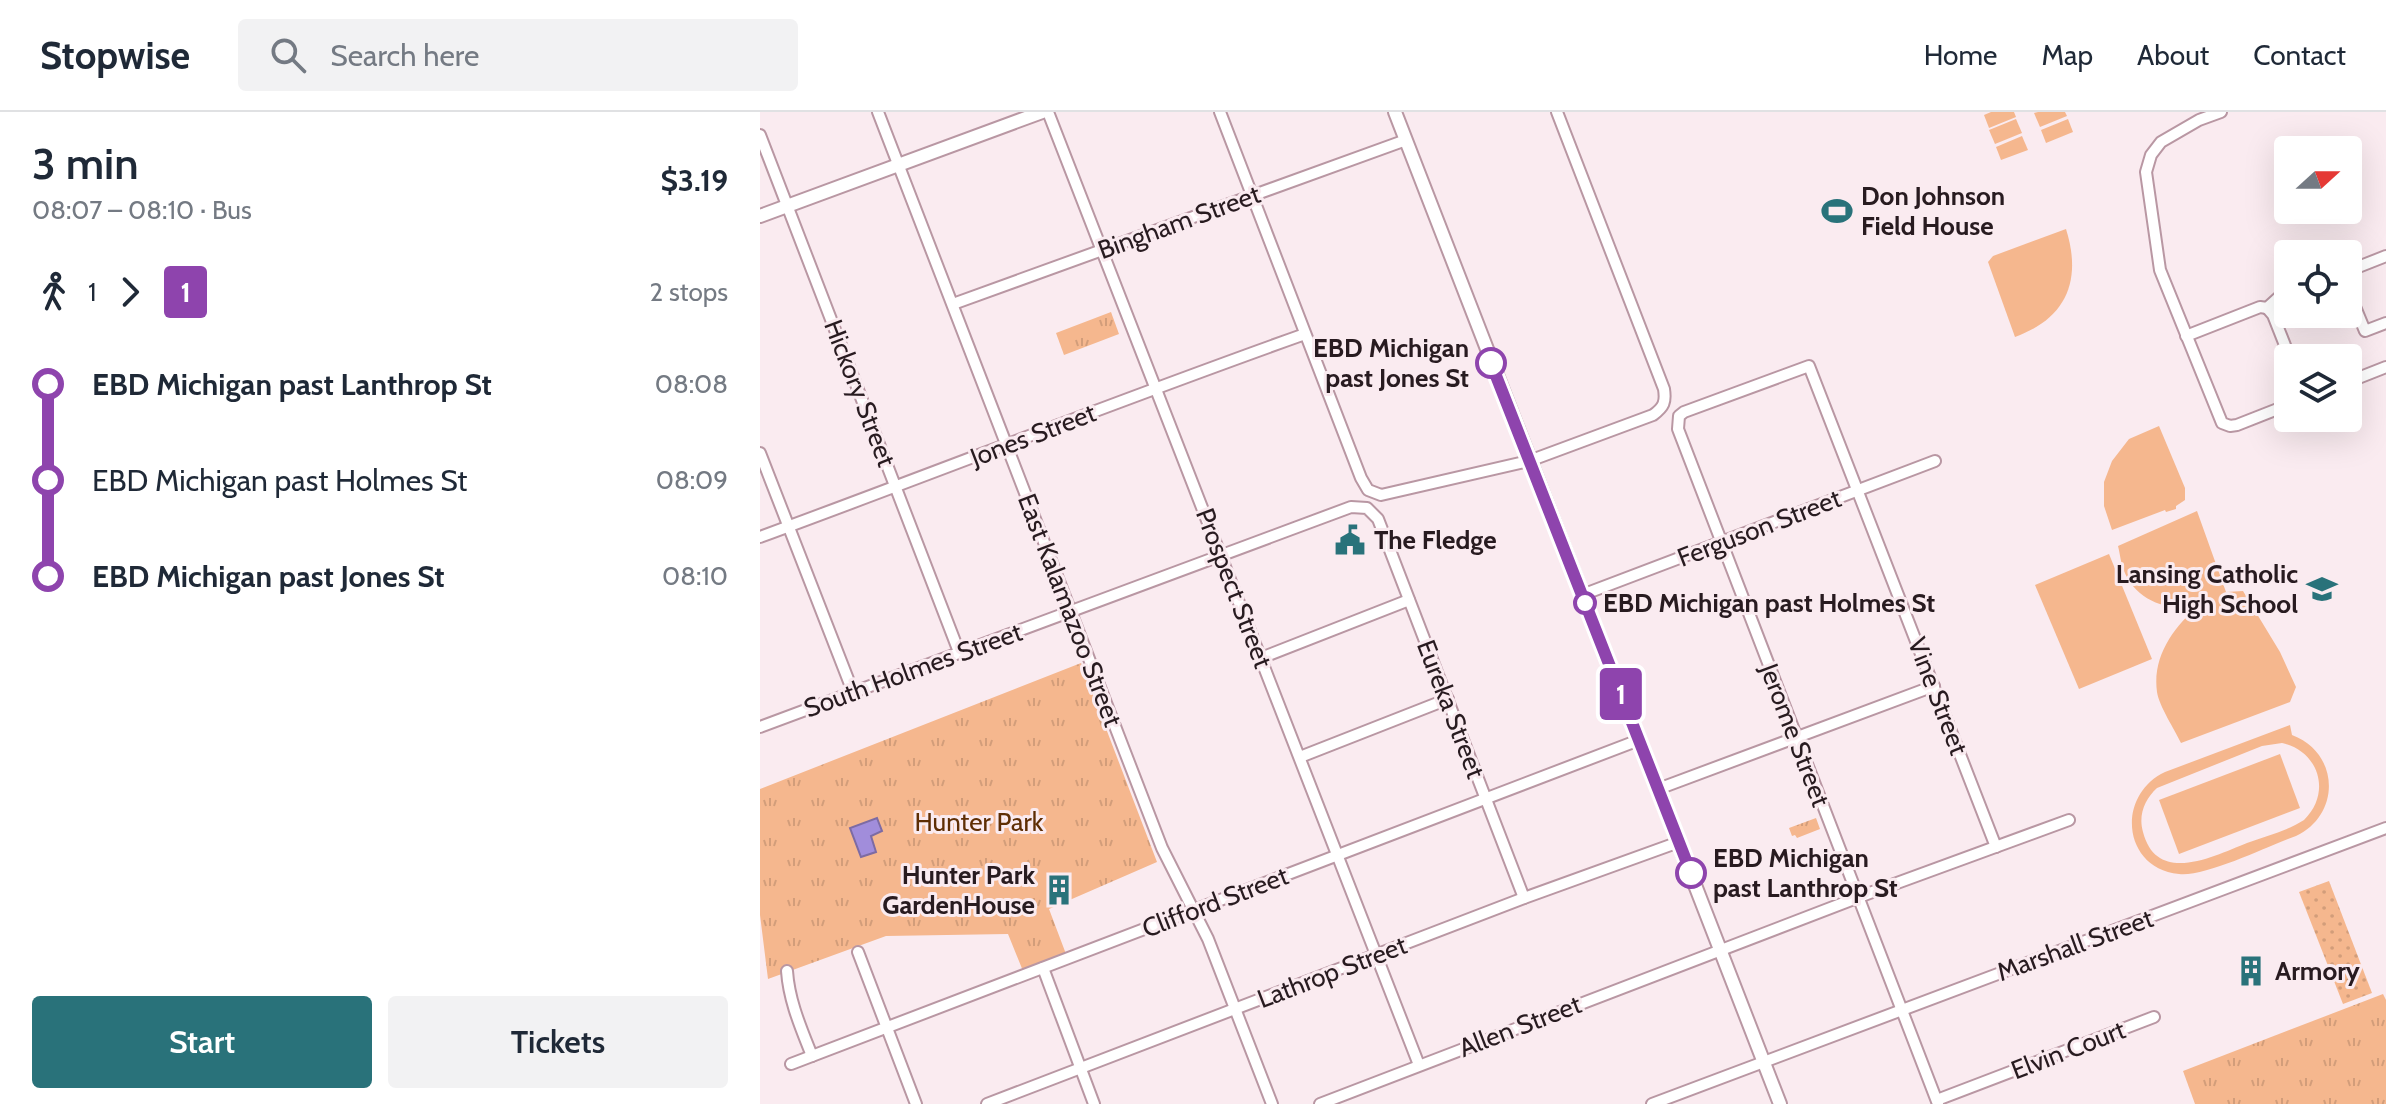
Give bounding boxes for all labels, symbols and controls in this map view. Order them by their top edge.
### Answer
search box [238,19,798,91]
text: Stopwise [40,32,190,79]
icon: search [266,33,310,77]
text: Search here [330,37,479,74]
text: Home [1924,38,1997,72]
text: Map [2041,38,2093,72]
text: About [2137,38,2209,72]
text: Contact [2253,38,2346,72]
north arrow [2274,136,2362,224]
map controls [2274,136,2362,432]
text: 3 min [32,137,139,190]
text: $3.19 [660,162,728,199]
street label: Bingham Street [1093,178,1265,266]
place label: Don Johnson Field House [1861,180,2005,242]
text: 08:07 – 08:10 · Bus [32,194,252,226]
sports icon: Don Johnson Field House [1820,194,1854,228]
button: locate [2274,240,2362,328]
icon: walk [32,270,76,314]
icon: forward [108,270,152,314]
text: 1 [180,275,191,309]
text: 1 [88,276,96,308]
text: 2 stops [650,276,728,308]
street label: Hickory Street [817,315,903,471]
place label: EBD Michigan past Jones St [1313,332,1469,394]
button: layers [2274,344,2362,432]
marker: EBD Michigan past Jones St [1476,348,1506,378]
text: EBD Michigan past Lanthrop St [92,366,492,403]
text: 08:08 [655,368,728,400]
street label: Jones Street [965,396,1100,474]
text: EBD Michigan past Holmes St [92,462,467,499]
text: 08:09 [656,464,728,496]
street label: Ferguson Street [1673,482,1846,574]
street label: East Kalamazoo Street [1011,489,1129,731]
street label: Prospect Street [1189,504,1279,673]
public building icon: The Fledge [1333,523,1367,557]
place label: The Fledge [1374,524,1497,556]
text: EBD Michigan past Jones St [92,558,445,595]
place label: Lansing Catholic High School [2116,558,2298,620]
text: 08:10 [662,560,728,592]
school or university icon: Lansing Catholic High School [2305,572,2339,606]
place label: EBD Michigan past Holmes St [1603,587,1935,619]
marker: EBD Michigan past Holmes St [1574,592,1596,614]
street label: South Holmes Street [800,616,1027,724]
street label: Vine Street [1901,633,1975,759]
street label: Eureka Street [1410,635,1492,783]
street label: Jerome Street [1753,658,1837,811]
line badge: 1 [1595,668,1647,720]
text: 1 [1616,677,1626,711]
park label: Hunter Park [915,806,1044,838]
place label: EBD Michigan past Lanthrop St [1713,842,1898,904]
marker: EBD Michigan past Lanthrop St [1676,858,1706,888]
place label: Hunter Park GardenHouse [882,859,1035,921]
street label: Clifford Street [1137,859,1293,945]
building icon: Hunter Park GardenHouse [1042,873,1076,907]
street label: Marshall Street [1993,902,2158,988]
street label: Lathrop Street [1253,929,1411,1015]
building icon: Armory [2234,954,2268,988]
place label: Armory [2275,955,2360,987]
street label: Allen Street [1454,988,1586,1064]
button: Start [32,996,372,1088]
button: Tickets [388,996,728,1088]
street label: Elvin Court [2006,1014,2130,1086]

